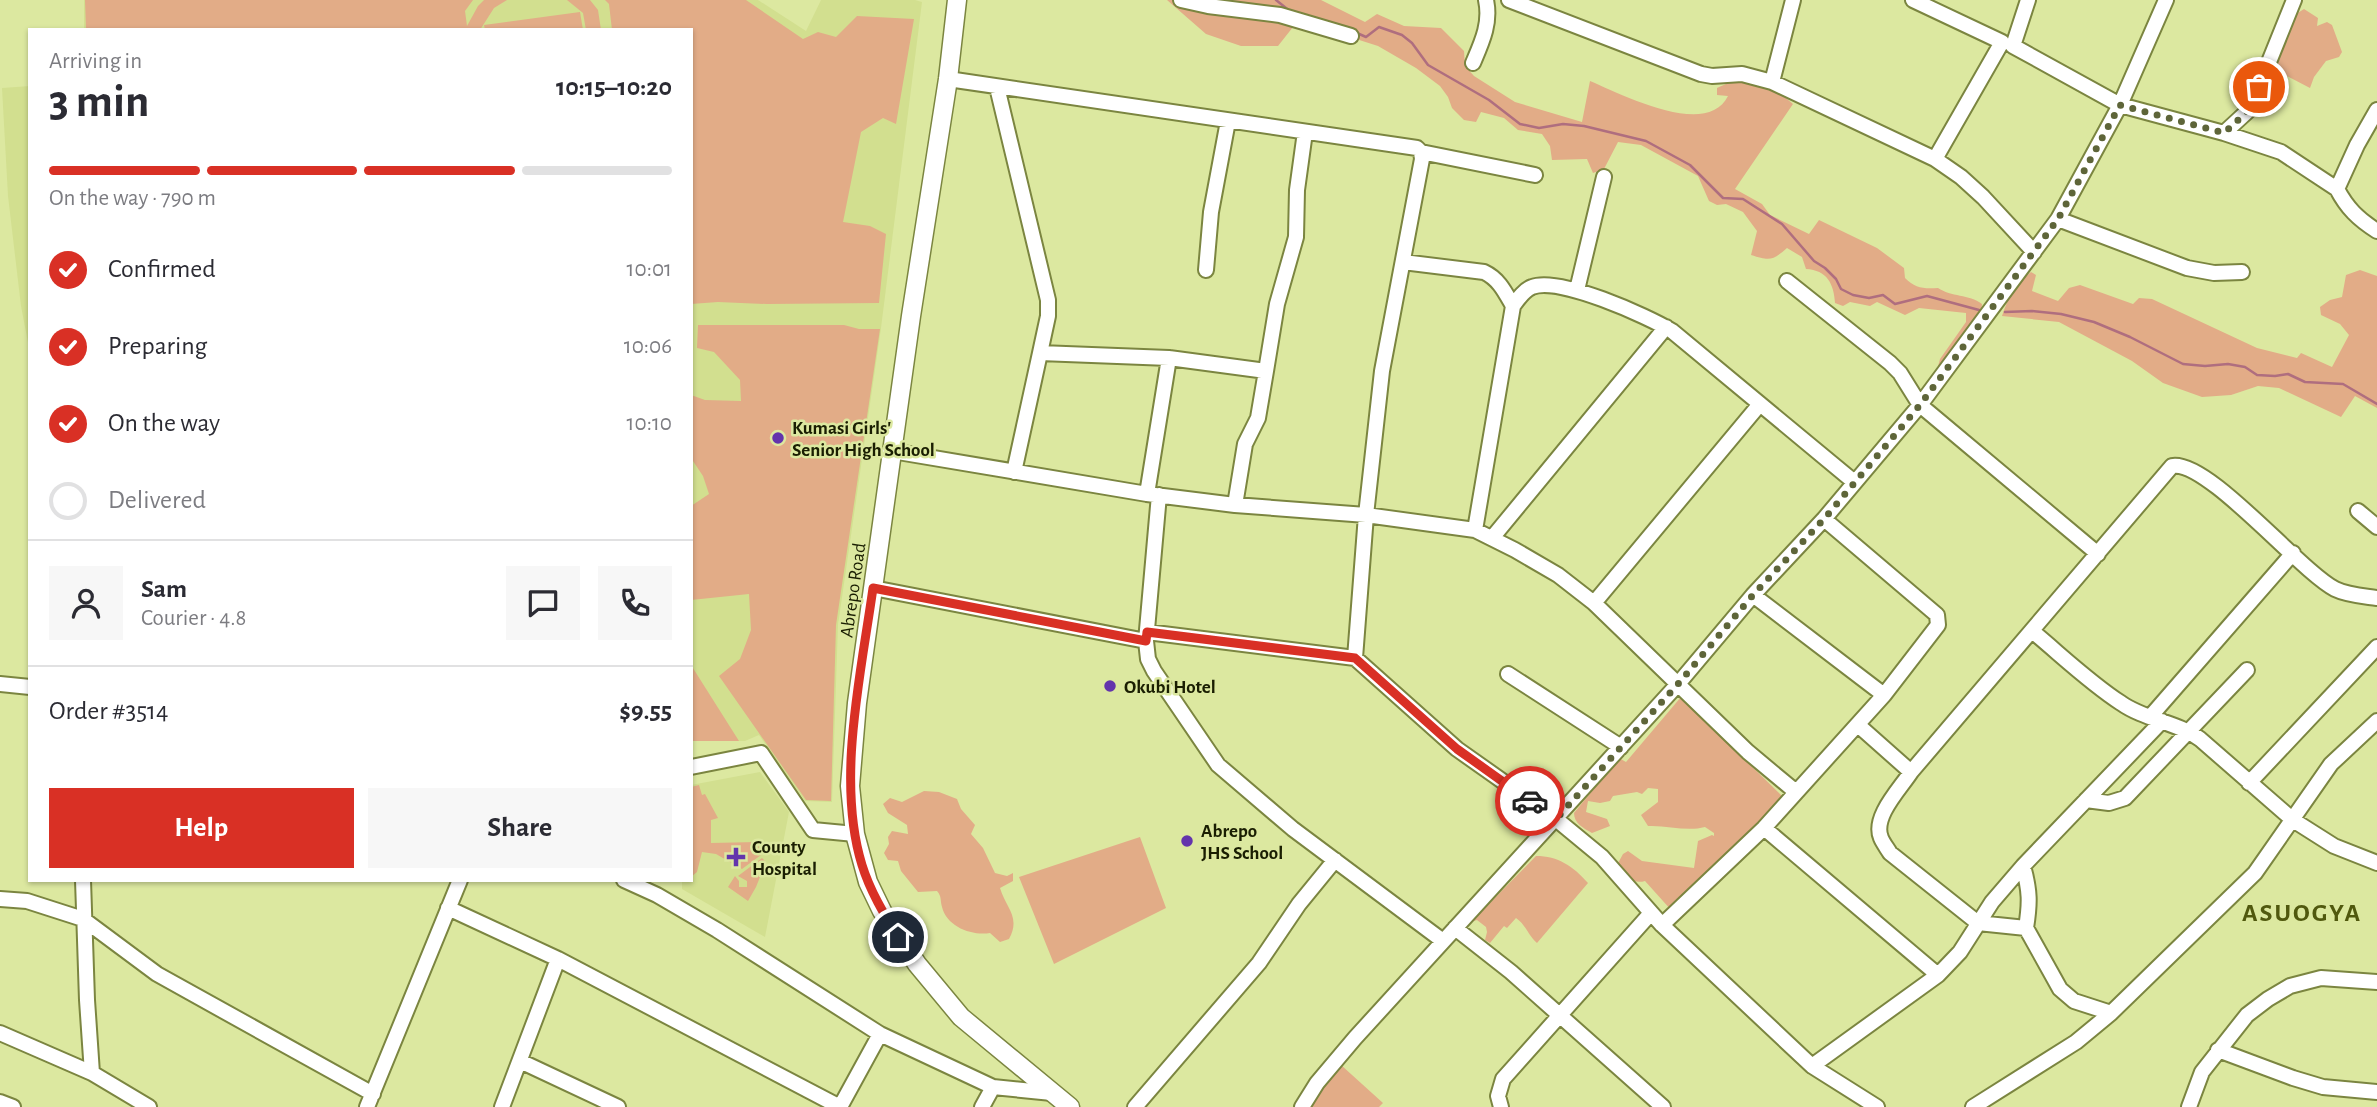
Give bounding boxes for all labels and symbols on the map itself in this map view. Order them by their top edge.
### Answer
pin [2229,57,2289,117]
place label: Kumasi Girls' Senior High School [792,419,935,460]
marker: Kumasi Girls' Senior High School [770,430,786,446]
street label: Abrepo Road [837,542,870,639]
marker: Okubi Hotel [1102,678,1118,694]
place label: Okubi Hotel [1124,678,1216,697]
courier [1495,766,1565,836]
place label: Abrepo JHS School [1201,822,1283,863]
marker: Abrepo JHS School [1179,833,1195,849]
place label: County Hospital [752,838,817,879]
marker: County Hospital [726,847,746,867]
district label: ASUOGYA [2242,900,2362,926]
pin [868,907,928,967]

